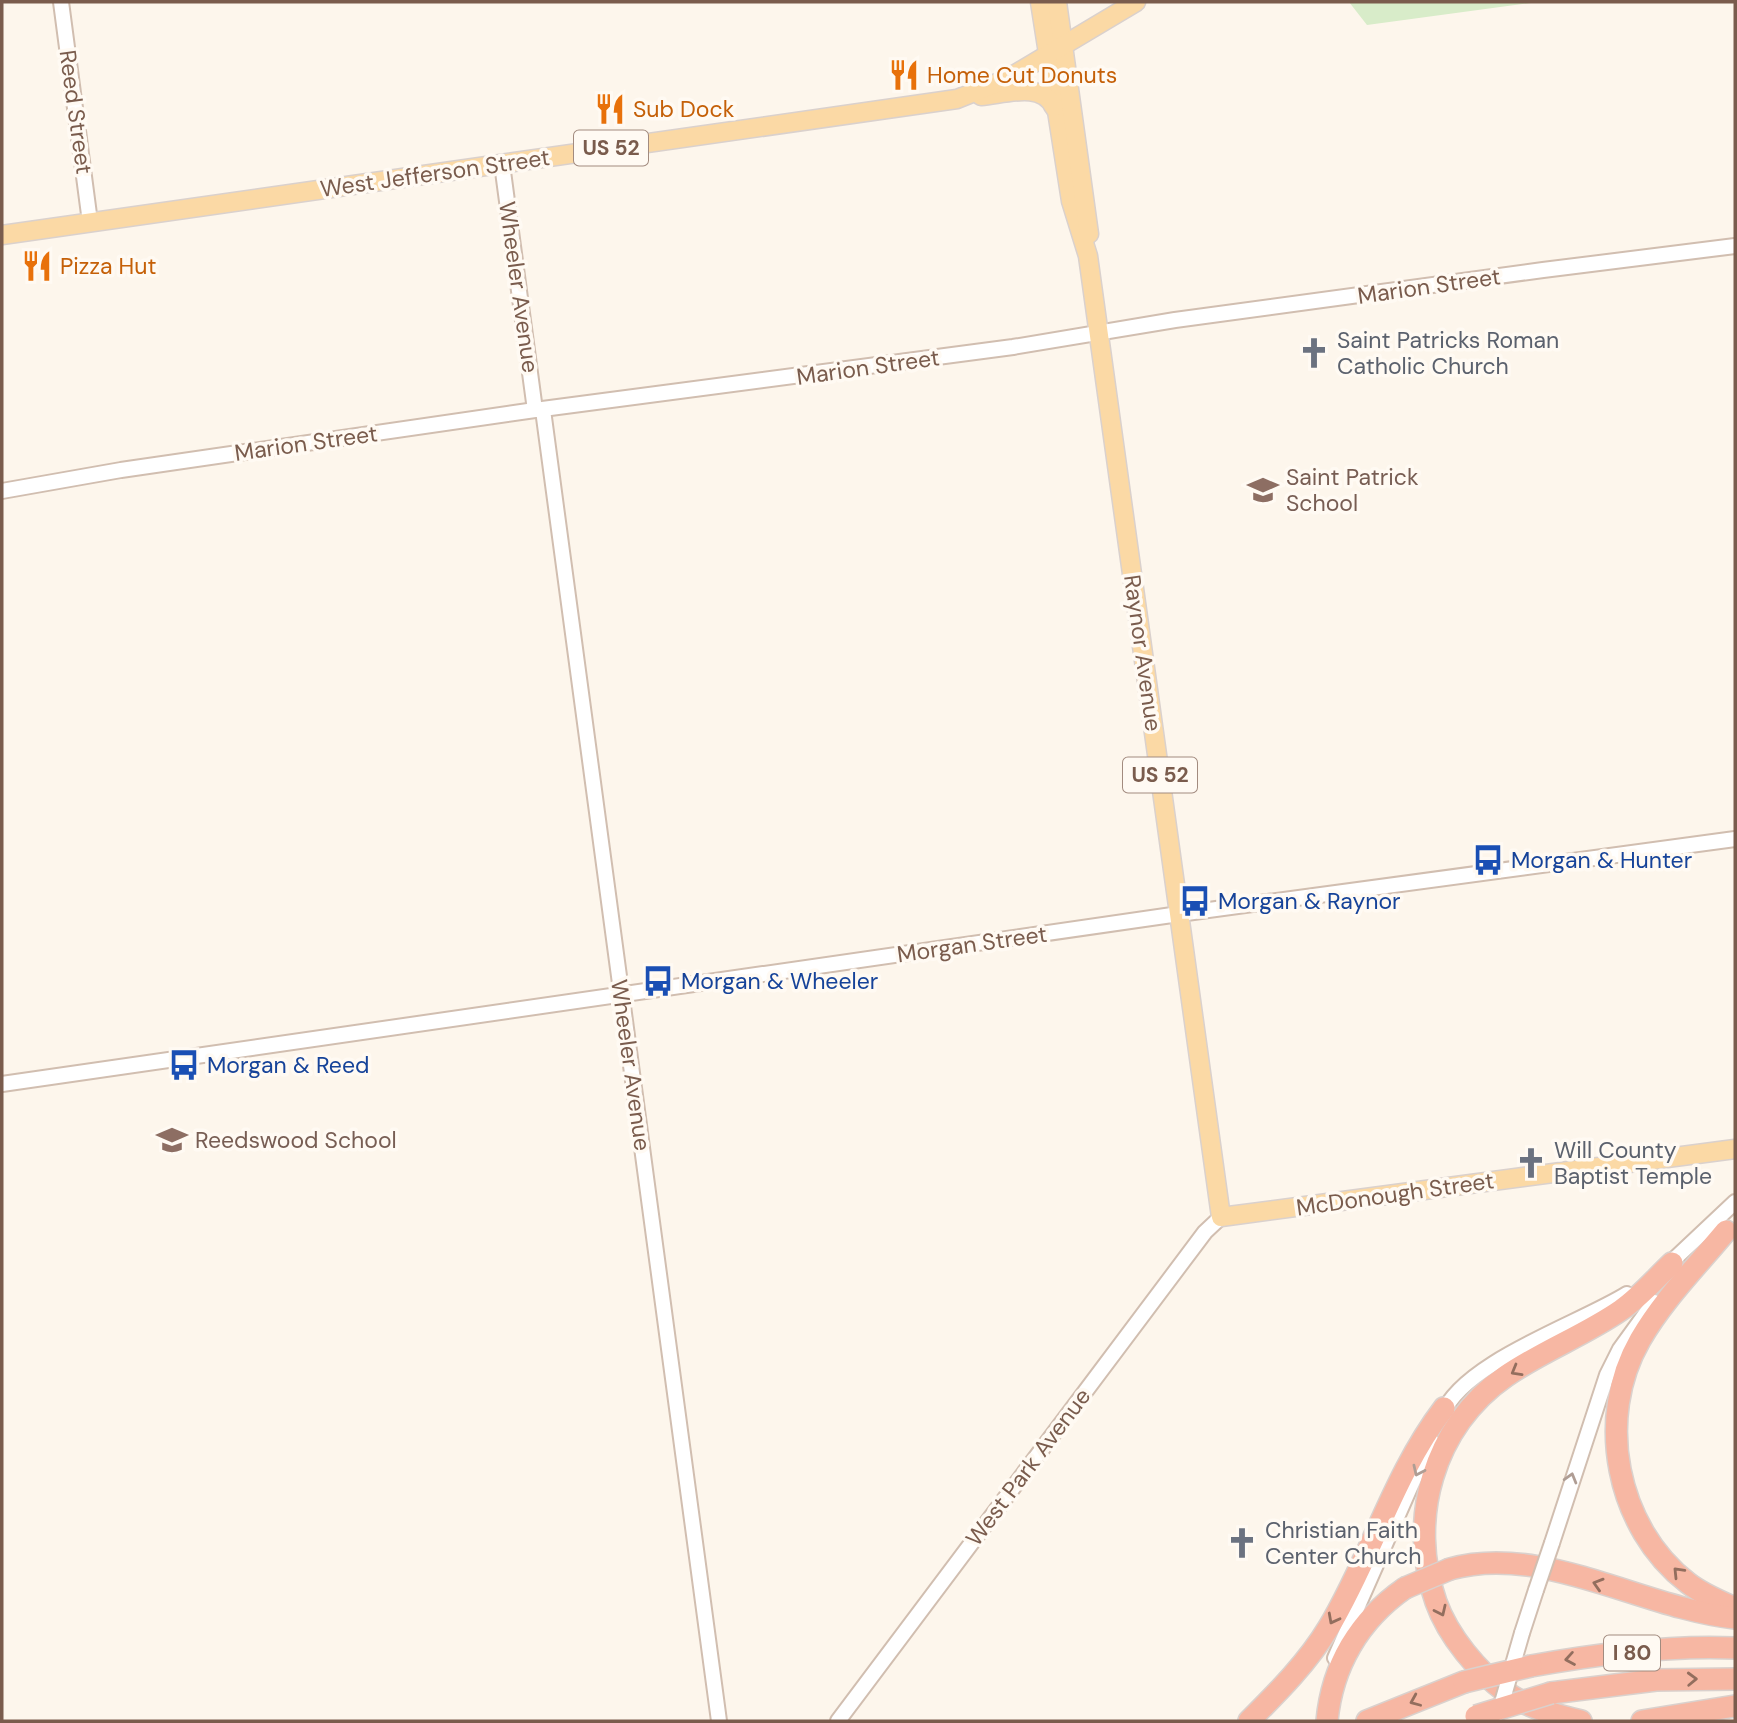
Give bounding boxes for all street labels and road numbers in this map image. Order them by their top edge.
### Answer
street label: Reed Street [52,48,100,176]
road number: US 52 [574,130,648,166]
street label: West Jefferson Street [318,142,552,204]
street label: Wheeler Avenue [492,199,546,375]
street label: Marion Street [1356,261,1502,311]
street label: Marion Street [795,342,941,392]
street label: Marion Street [233,418,379,468]
street label: Raynor Avenue [1117,573,1169,733]
road number: US 52 [1123,758,1197,792]
street label: Morgan Street [895,919,1049,969]
street label: Wheeler Avenue [604,977,658,1153]
street label: McDonough Street [1294,1165,1496,1223]
street label: West Park Avenue [959,1382,1097,1552]
road number: I 80 [1604,1636,1660,1670]

